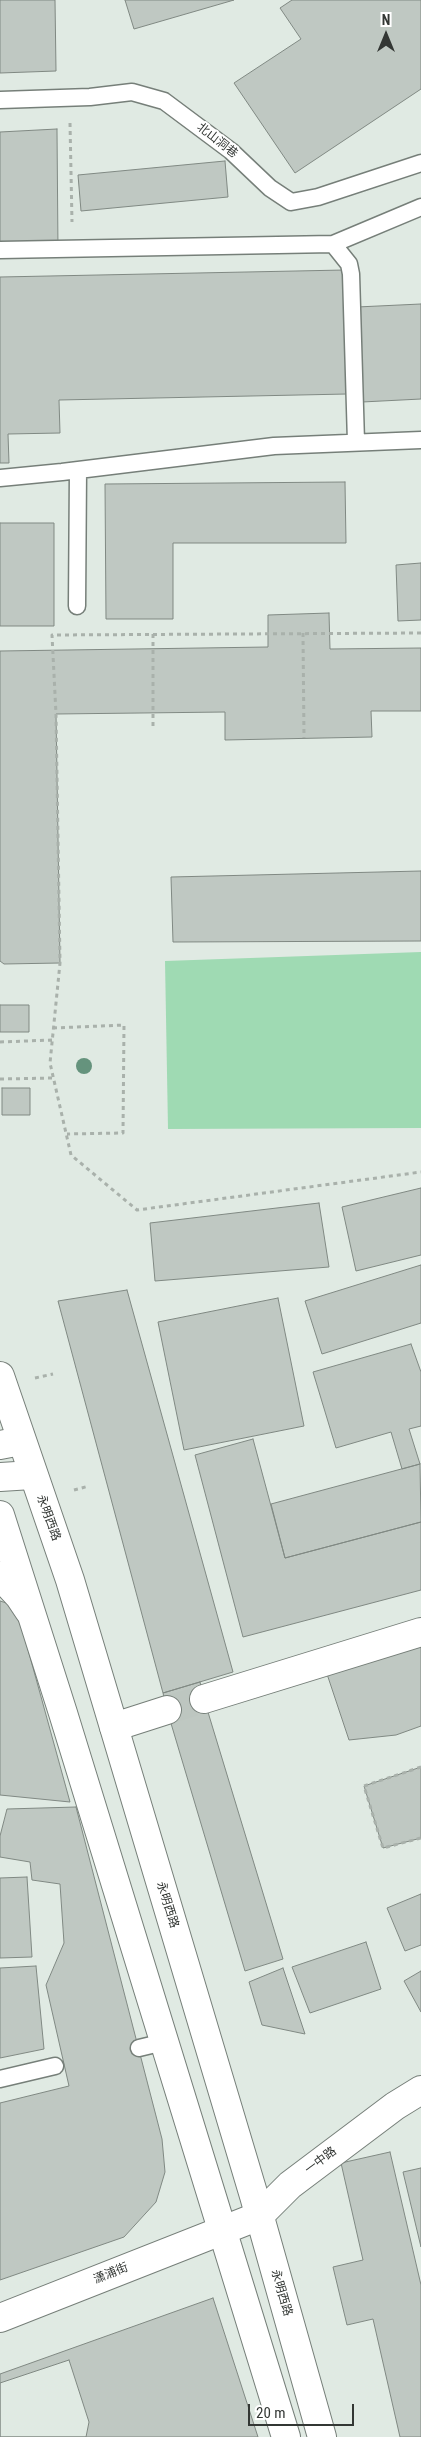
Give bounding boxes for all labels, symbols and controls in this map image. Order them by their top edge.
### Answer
north arrow [361,10,411,60]
text: N [382,12,390,28]
street label: 北山洞巷 [194,121,240,161]
street label: 永明西路 [33,1493,63,1543]
street label: 永明西路 [153,1880,181,1930]
street label: 一中路 [302,2144,340,2178]
street label: 潇浦街 [92,2261,130,2287]
street label: 永明西路 [267,2268,295,2318]
scale bar [251,2394,357,2426]
text: 20 m [256,2404,286,2422]

